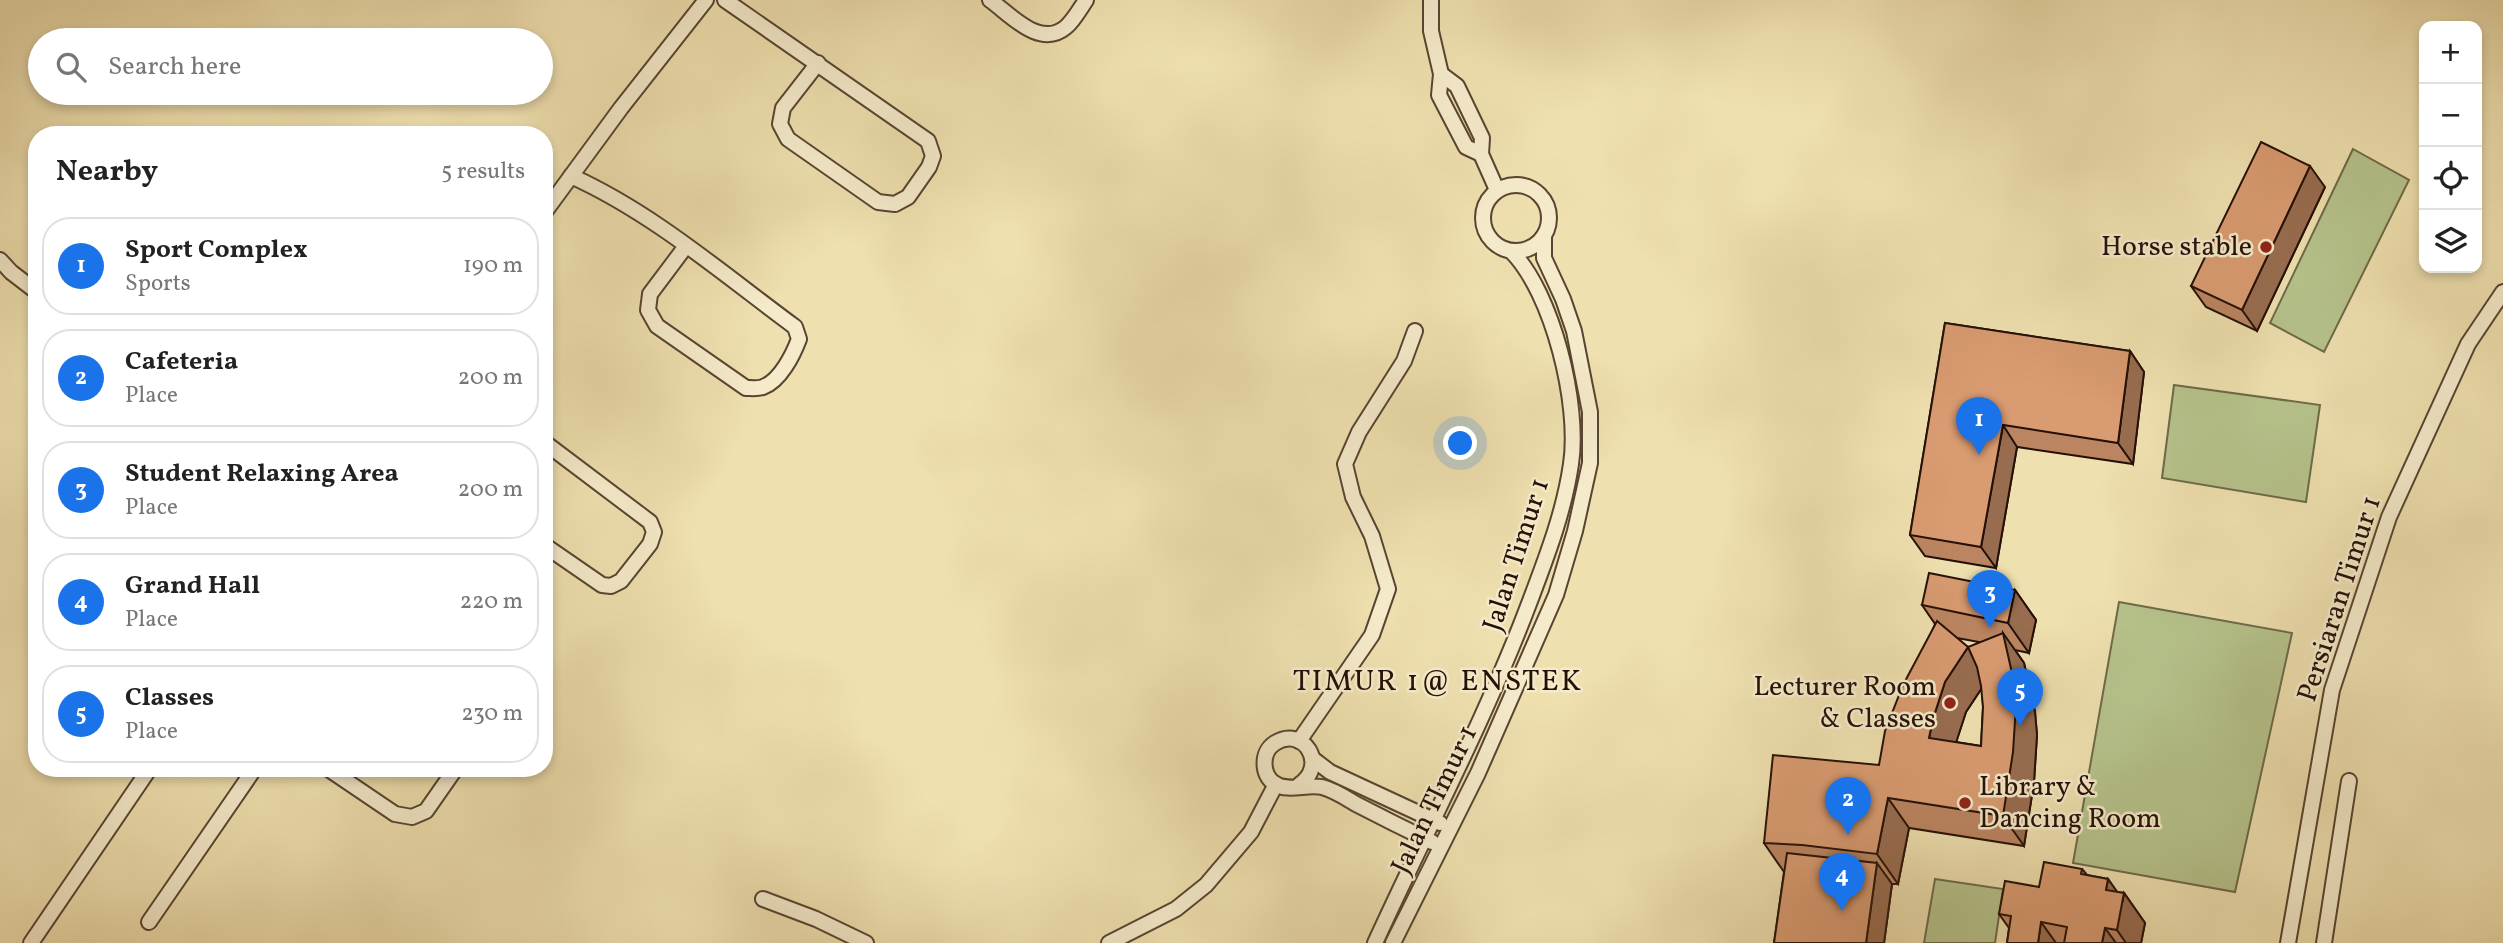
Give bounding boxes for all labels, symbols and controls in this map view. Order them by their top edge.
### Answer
map controls [2419,21,2482,273]
button: + [2419,21,2482,84]
search box [28,28,553,105]
icon: search [52,48,90,86]
text: Search here [108,49,241,85]
button: − [2419,84,2482,147]
button: locate [2419,147,2482,210]
text: Nearby [56,151,158,193]
text: 5 results [441,156,525,188]
button: layers [2419,210,2482,273]
place label: Horse stable [2101,228,2252,267]
text: Sport Complex [125,232,308,268]
marker: Horse stable [2258,239,2274,255]
text: 1 [76,250,86,282]
text: 190 m [463,250,523,282]
text: Sports [125,268,191,300]
text: Cafeteria [125,344,238,380]
text: 2 [75,362,87,394]
text: 200 m [458,362,523,394]
text: Place [125,380,178,412]
pin: 1 [1956,397,2002,455]
your location [1443,426,1477,460]
text: Student Relaxing Area [125,456,399,492]
street label: Jalan Timur 1 [1474,473,1560,637]
text: 3 [75,474,87,506]
text: 200 m [458,474,523,506]
street label: Persiaran Timur 1 [2288,491,2392,707]
text: Place [125,492,178,524]
text: Grand Hall [125,568,260,604]
pin: 3 [1967,570,2013,628]
text: 4 [74,586,88,618]
text: 220 m [460,586,523,618]
text: Place [125,604,178,636]
district label: TIMUR 1@ ENSTEK [1293,661,1583,703]
place label: Lecturer Room & Classes [1753,668,1936,739]
pin: 5 [1997,668,2043,726]
text: Classes [125,680,214,716]
marker: Lecturer Room & Classes [1942,695,1958,711]
text: 5 [75,698,87,730]
text: 230 m [461,698,523,730]
text: Place [125,716,178,748]
street label: Jalan TImur 1 [1382,719,1488,881]
place label: Library & Dancing Room [1979,768,2161,839]
pin: 2 [1825,777,1871,835]
marker: Library & Dancing Room [1957,795,1973,811]
pin: 4 [1819,853,1865,911]

